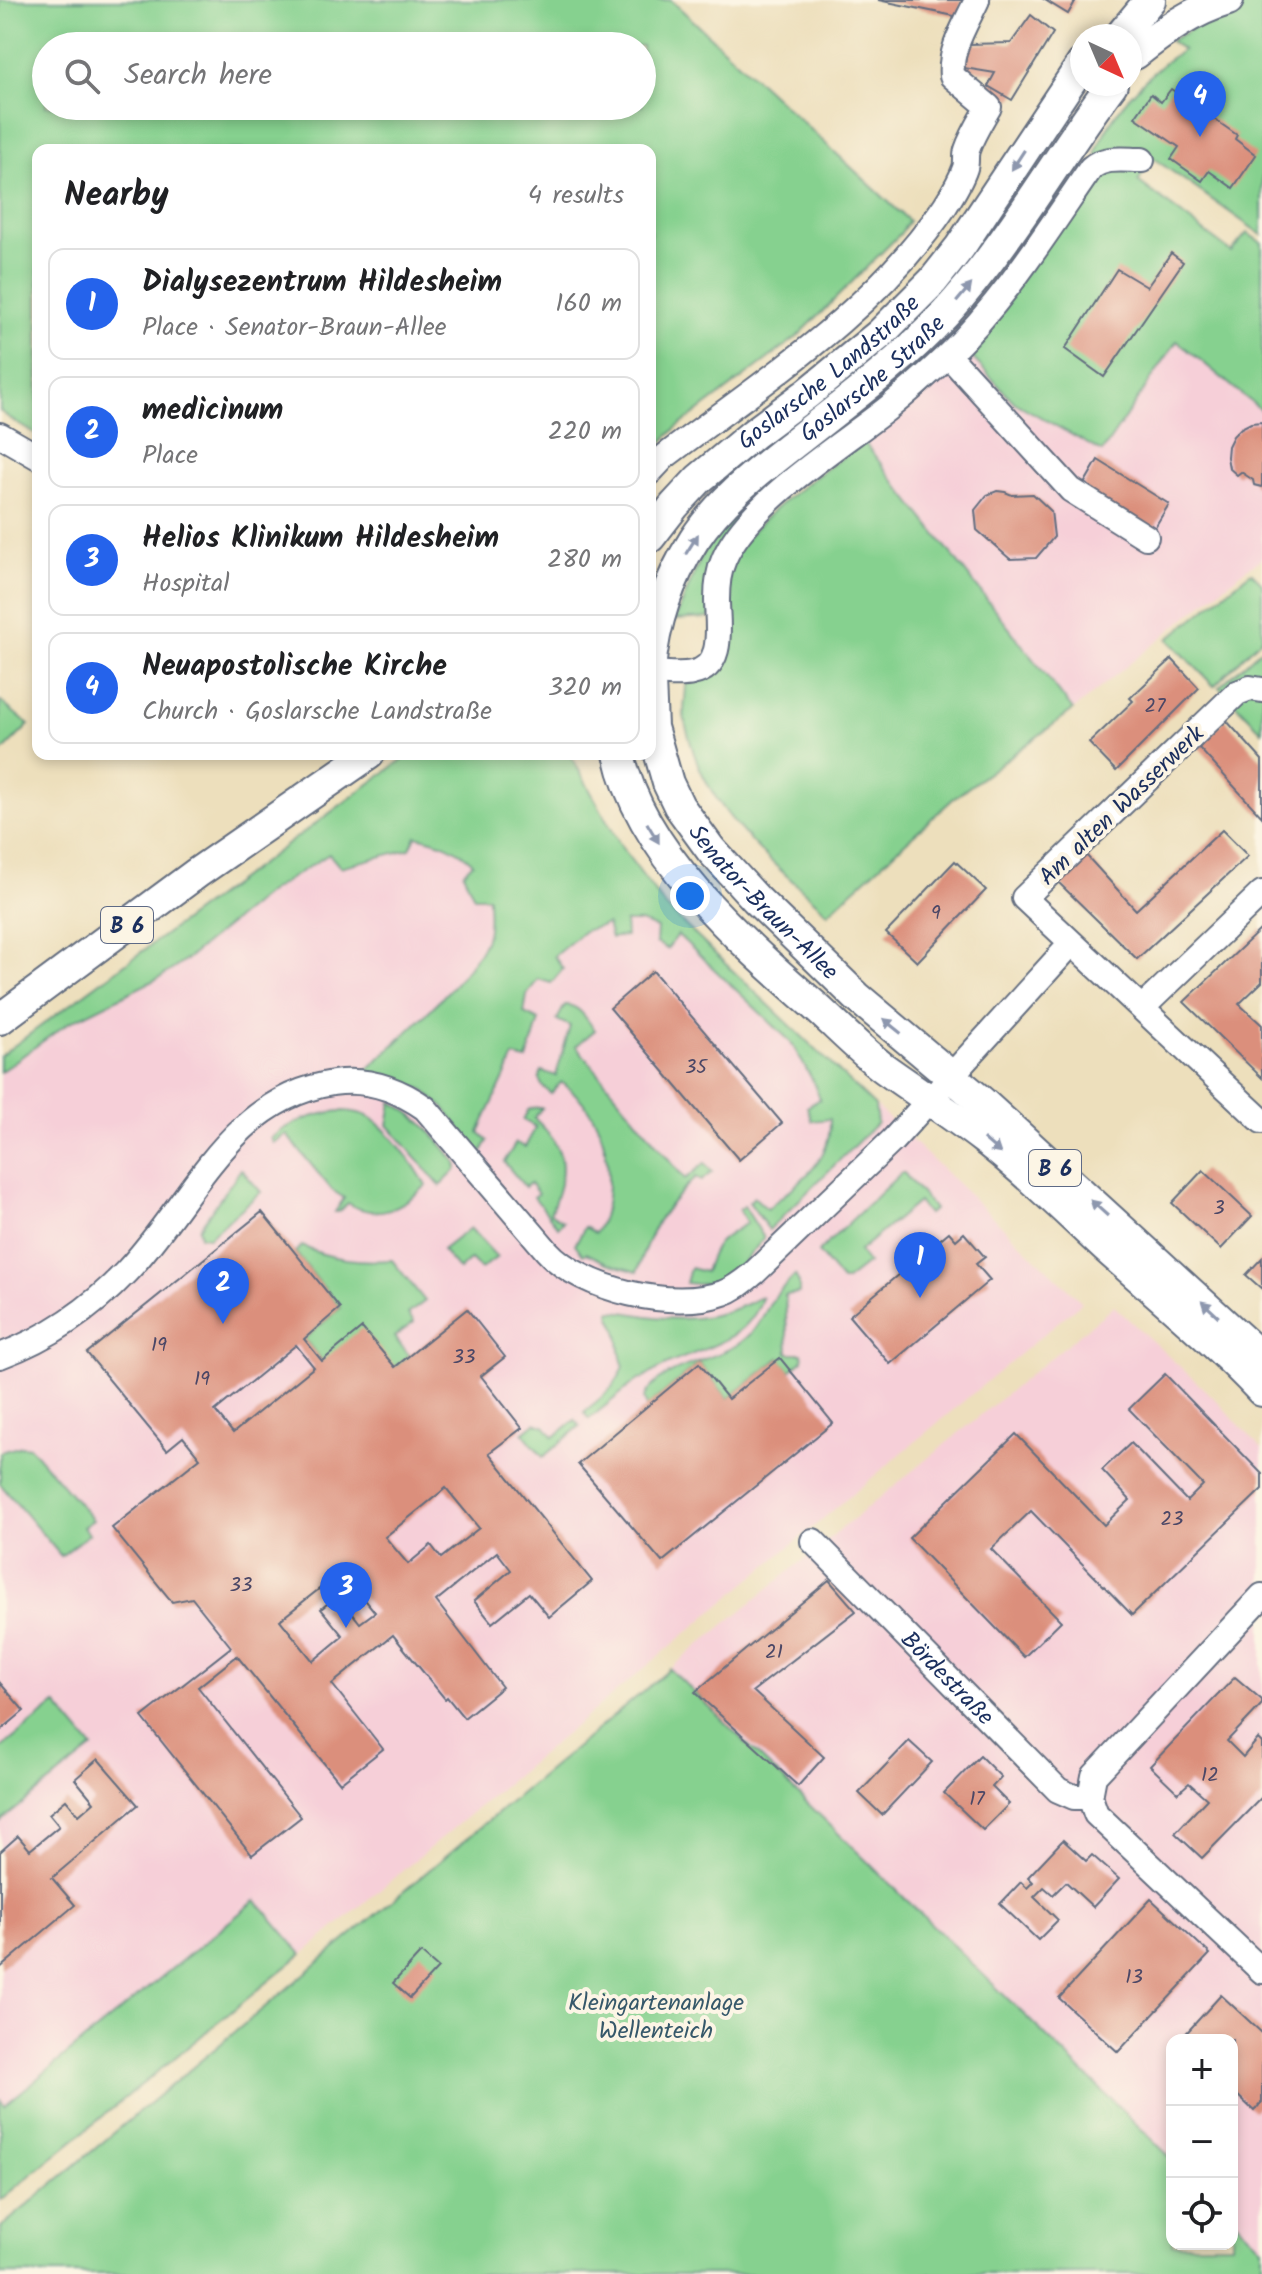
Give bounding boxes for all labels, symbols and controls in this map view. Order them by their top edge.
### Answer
north arrow [1070,24,1142,96]
search box [32,32,656,120]
text: Search here [124,52,272,100]
icon: search [60,54,104,98]
pin: 4 [1174,71,1226,137]
one-way arrow [1011,150,1026,171]
text: Nearby [64,169,169,223]
text: 4 results [528,175,624,217]
text: Dialysezentrum Hildesheim [142,259,502,307]
text: 1 [88,283,96,325]
text: 160 m [555,283,622,325]
one-way arrow [955,283,972,303]
street label: Goslarsche Landstraße [729,286,930,461]
street label: Goslarsche Straße [791,306,956,453]
text: Place · Senator-Braun-Allee [142,307,447,349]
text: medicinum [142,387,283,435]
text: 2 [84,411,100,453]
text: 220 m [548,411,622,453]
text: Place [142,435,198,477]
text: Helios Klinikum Hildesheim [142,515,499,563]
one-way arrow [685,533,699,555]
text: 3 [85,539,99,581]
text: 280 m [547,539,622,581]
text: Hospital [142,563,230,605]
text: Neuapostolische Kirche [142,643,447,691]
text: 4 [85,667,99,709]
text: 320 m [548,667,622,709]
text: Church · Goslarsche Landstraße [142,691,492,733]
house number: 27 [1145,691,1166,723]
street label: Am alten Wasserwerk [1030,716,1215,896]
street label: Senator-Braun-Allee [677,816,847,991]
one-way arrow [646,822,660,844]
your location [670,876,710,916]
house number: 9 [931,898,941,930]
road number: B 6 [101,907,153,943]
one-way arrow [882,1018,902,1034]
house number: 35 [685,1052,708,1084]
one-way arrow [982,1137,1002,1154]
road number: B 6 [1029,1150,1081,1186]
house number: 3 [1213,1193,1225,1225]
one-way arrow [1090,1200,1109,1218]
pin: 1 [894,1232,946,1298]
pin: 2 [197,1258,249,1324]
one-way arrow [1201,1300,1220,1318]
house number: 19 [151,1330,167,1362]
house number: 33 [453,1342,475,1374]
house number: 19 [194,1364,210,1396]
house number: 23 [1160,1504,1184,1536]
pin: 3 [320,1562,372,1628]
house number: 33 [230,1570,252,1602]
street label: Bördestraße [890,1622,1003,1736]
house number: 21 [765,1637,783,1669]
house number: 12 [1201,1760,1219,1792]
house number: 17 [969,1784,986,1816]
house number: 13 [1125,1962,1143,1994]
park label: Kleingartenanlage Wellenteich [568,1984,744,2051]
map controls [1166,2034,1238,2250]
button: + [1166,2034,1238,2106]
button: − [1166,2106,1238,2178]
button: locate [1166,2178,1238,2250]

